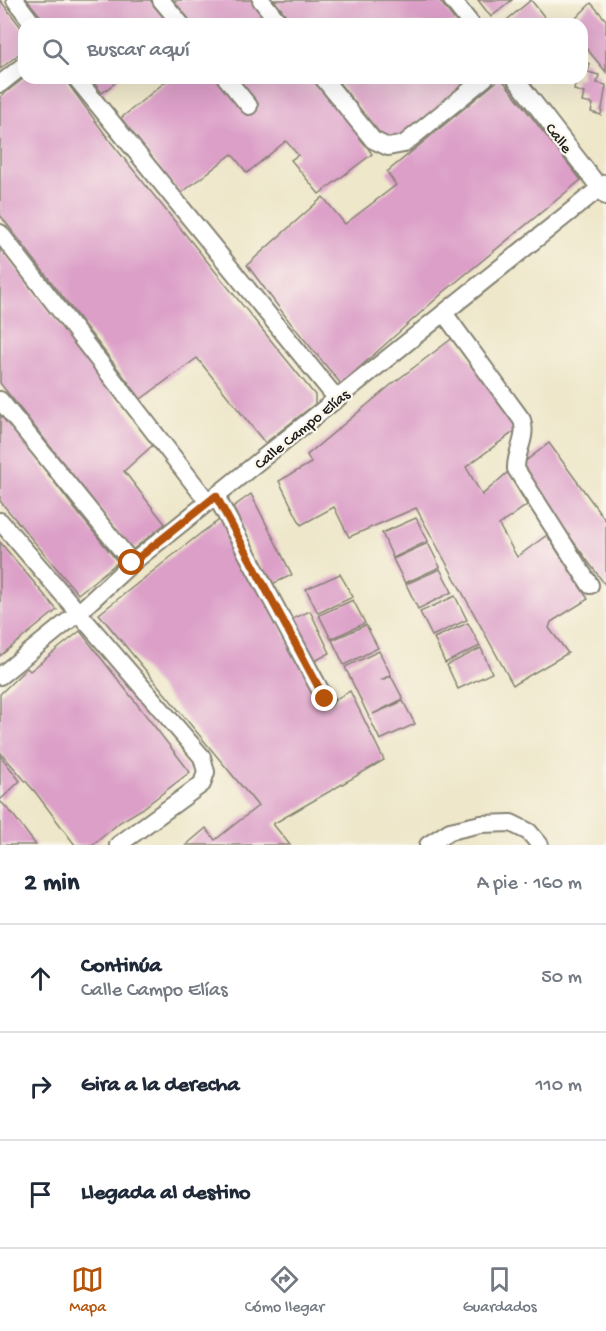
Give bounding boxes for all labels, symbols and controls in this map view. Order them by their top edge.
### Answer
search box [18,18,588,84]
icon: search [39,35,72,68]
text: Buscar aquí [87,38,190,64]
street label: Calle [540,120,575,159]
street label: Calle Campo Elías [252,386,356,475]
route start [118,549,144,575]
route end [311,685,337,711]
text: 2 min [24,869,79,900]
text: A pie · 160 m [477,873,582,896]
text: Continúa [81,954,162,980]
icon: ahead [24,962,57,995]
text: 50 m [541,967,582,990]
text: Calle Campo Elías [81,980,228,1003]
icon: right [24,1070,57,1103]
text: Gira a la derecha [81,1073,239,1099]
text: 110 m [536,1075,582,1098]
icon: arrive [24,1178,57,1211]
text: Llegada al destino [81,1181,251,1207]
tab: Mapa [69,1263,106,1318]
tab: Cómo llegar [245,1263,324,1318]
tab: Guardados [463,1263,537,1318]

